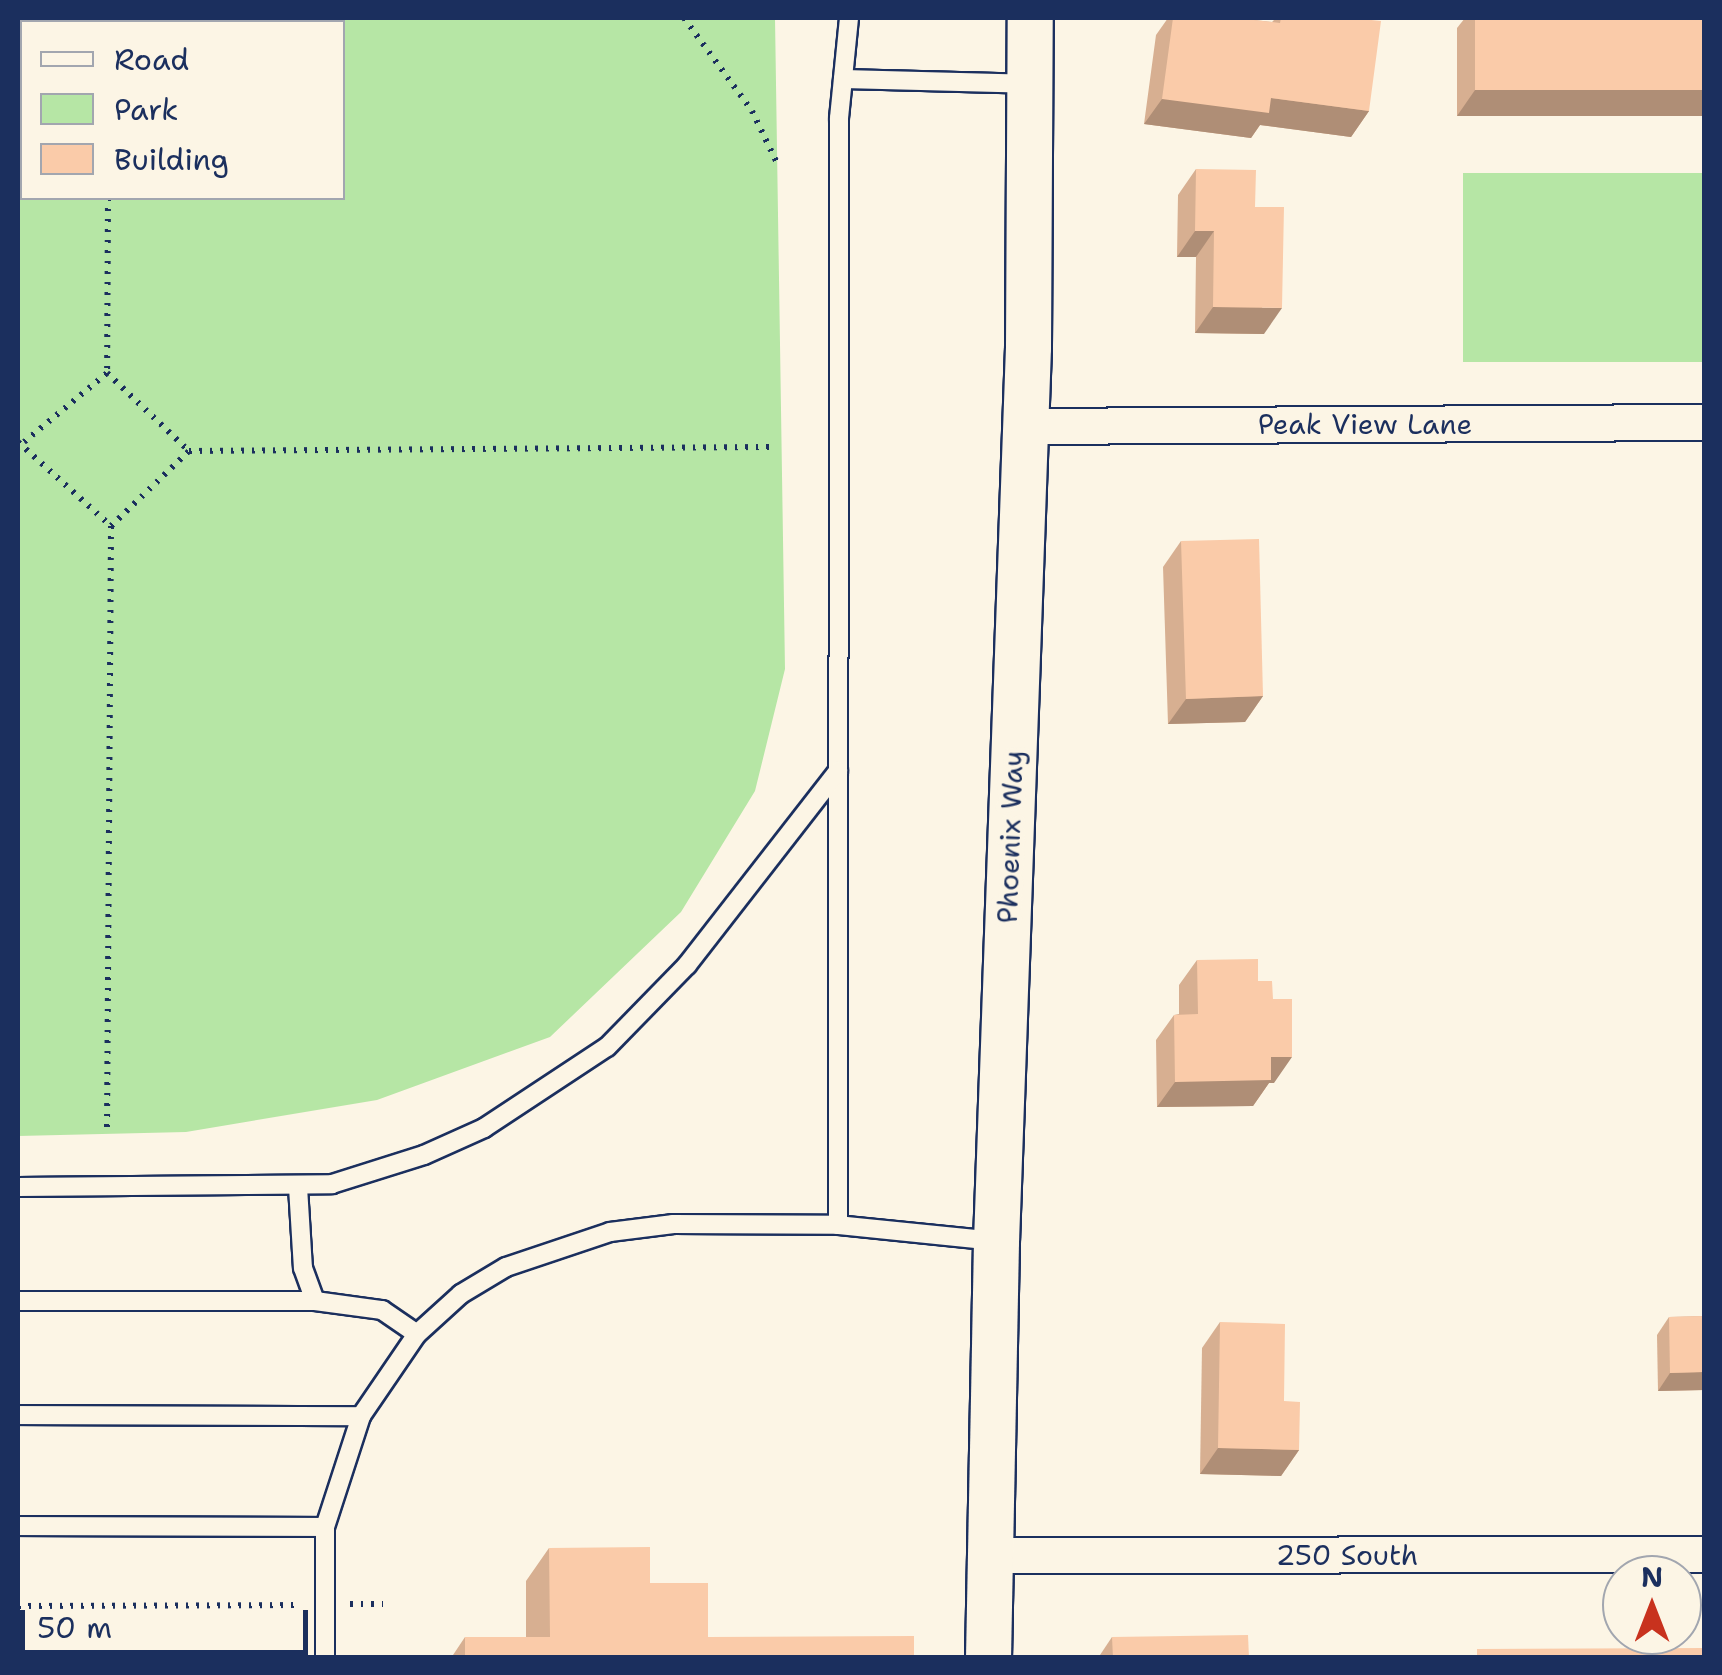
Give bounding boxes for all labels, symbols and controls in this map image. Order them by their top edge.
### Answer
legend [20,20,345,200]
text: Road [114,39,189,80]
text: Park [114,89,178,130]
text: Building [114,139,229,180]
street label: Peak View Lane [1258,407,1472,441]
street label: Phoenix Way [990,750,1030,924]
street label: 250 South [1276,1538,1418,1572]
north arrow [1602,1555,1702,1655]
text: N [1641,1558,1663,1596]
scale bar [25,1590,312,1652]
text: 50 m [37,1607,112,1648]

